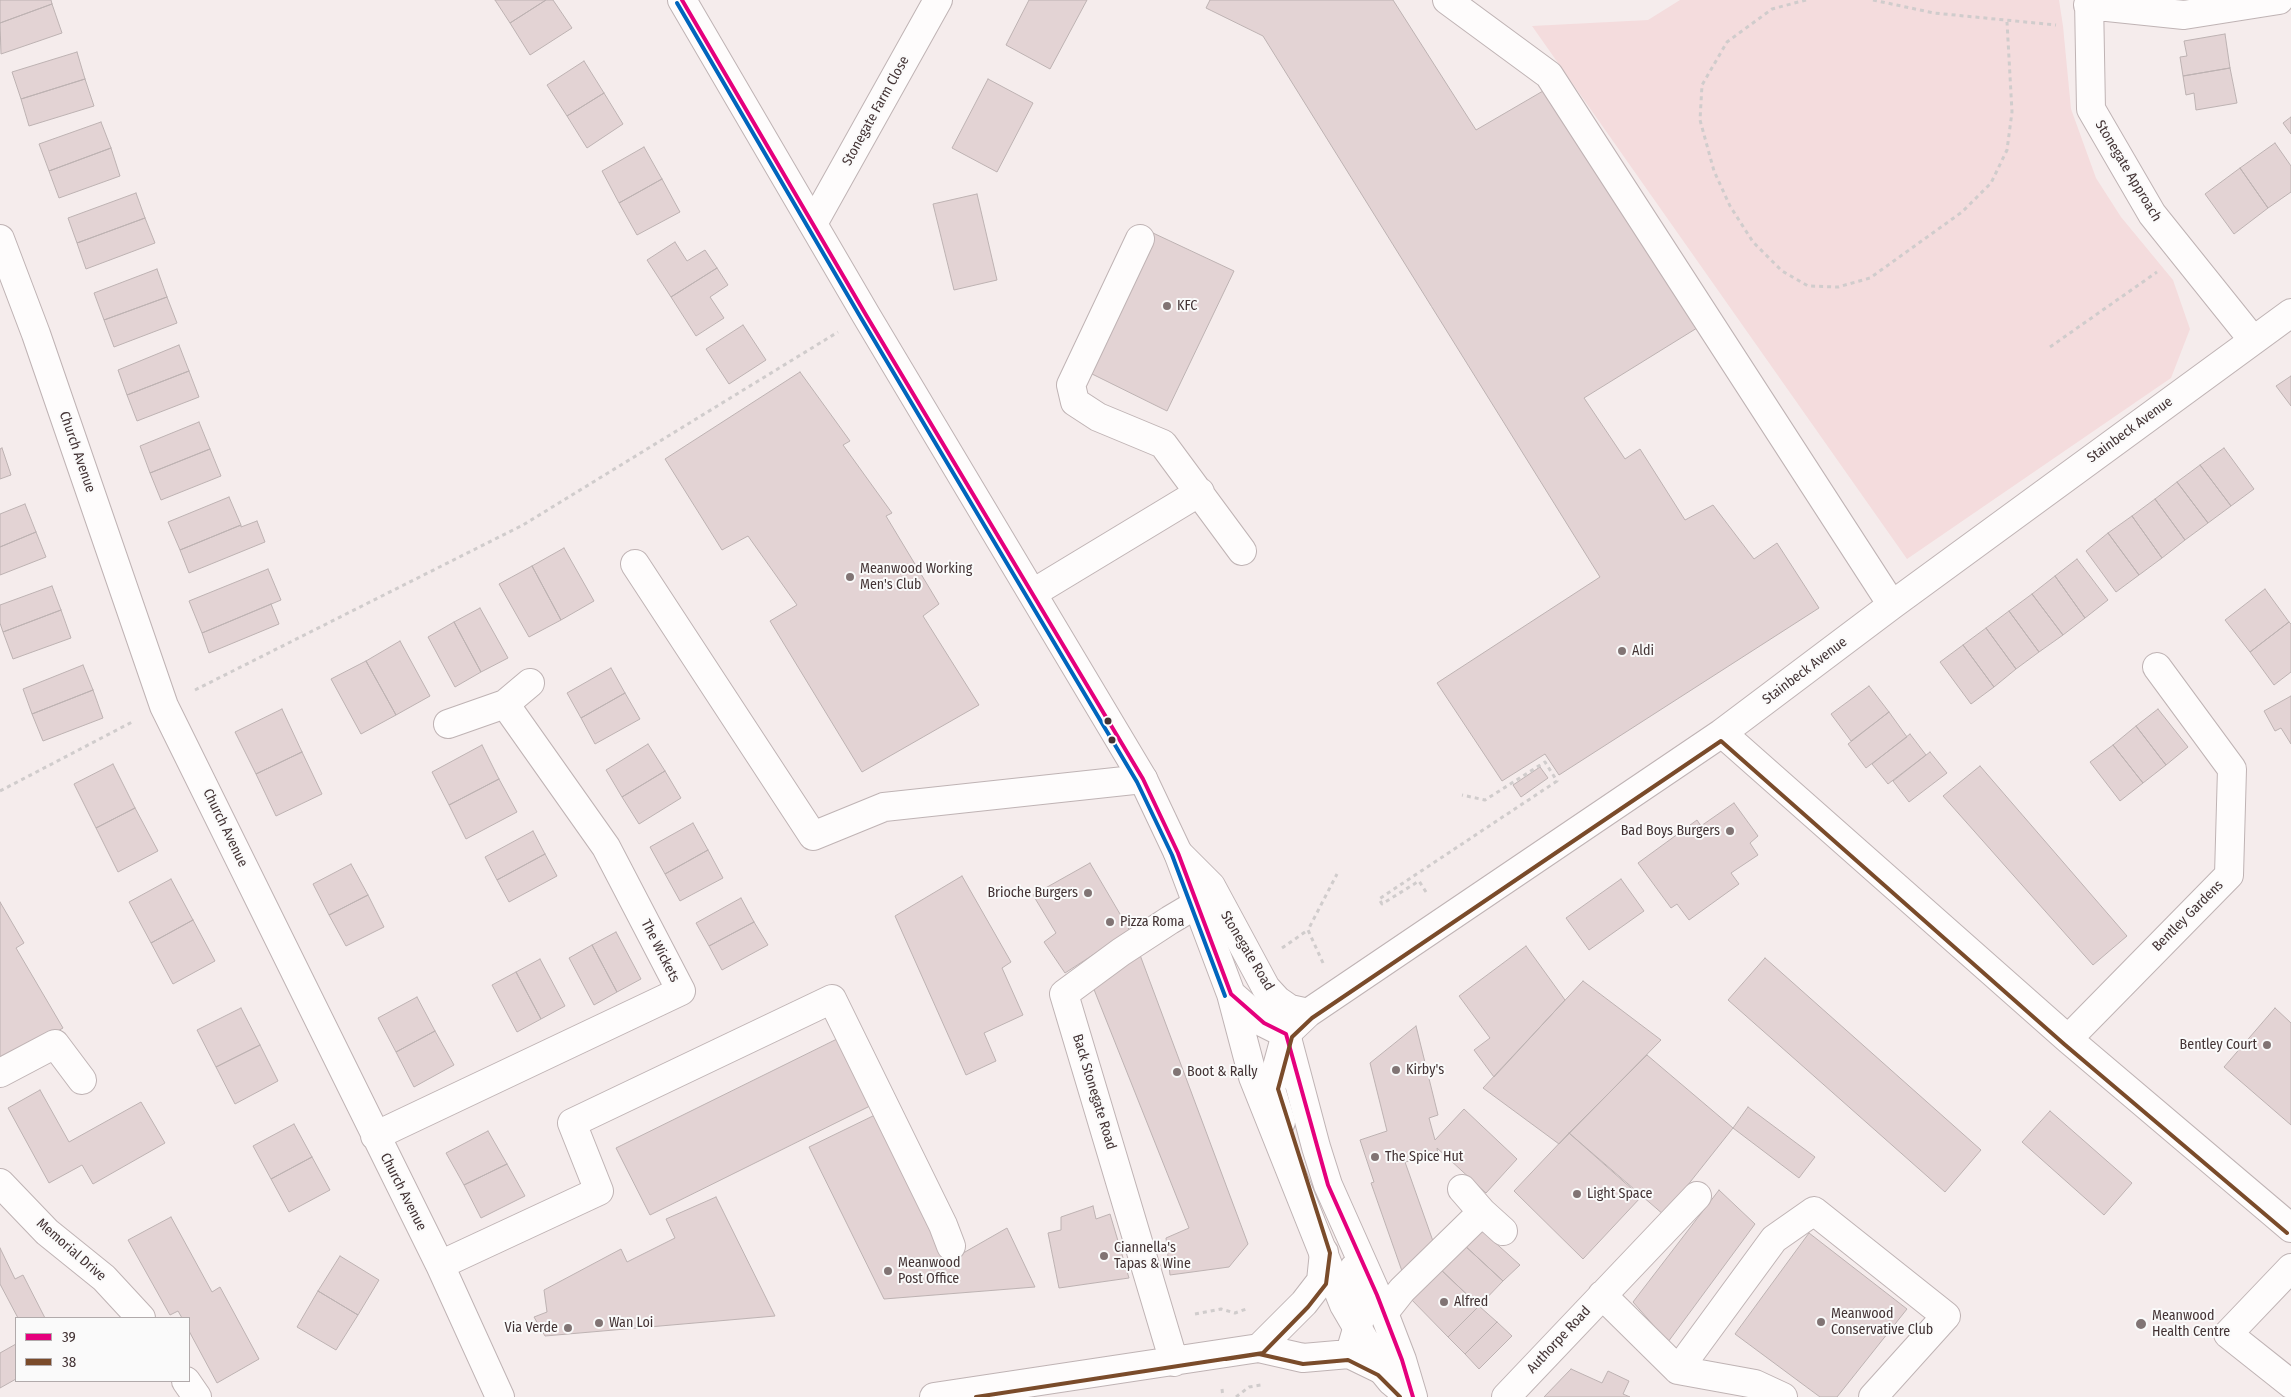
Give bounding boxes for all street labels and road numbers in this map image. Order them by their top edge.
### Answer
street label: Stonegate Farm Close [839,53,913,169]
street label: Stonegate Approach [2091,117,2165,225]
street label: Stainbeck Avenue [2084,393,2176,467]
street label: Church Avenue [55,409,99,495]
street label: Stainbeck Avenue [1759,634,1851,708]
street label: Church Avenue [199,786,251,870]
street label: Bentley Gardens [2149,877,2227,955]
street label: Stonegate Road [1217,908,1277,994]
street label: The Wickets [637,917,683,985]
street label: Back Stonegate Road [1068,1032,1120,1152]
street label: Church Avenue [376,1150,430,1234]
street label: Memorial Drive [33,1215,109,1285]
street label: Authorpe Road [1524,1303,1594,1377]

